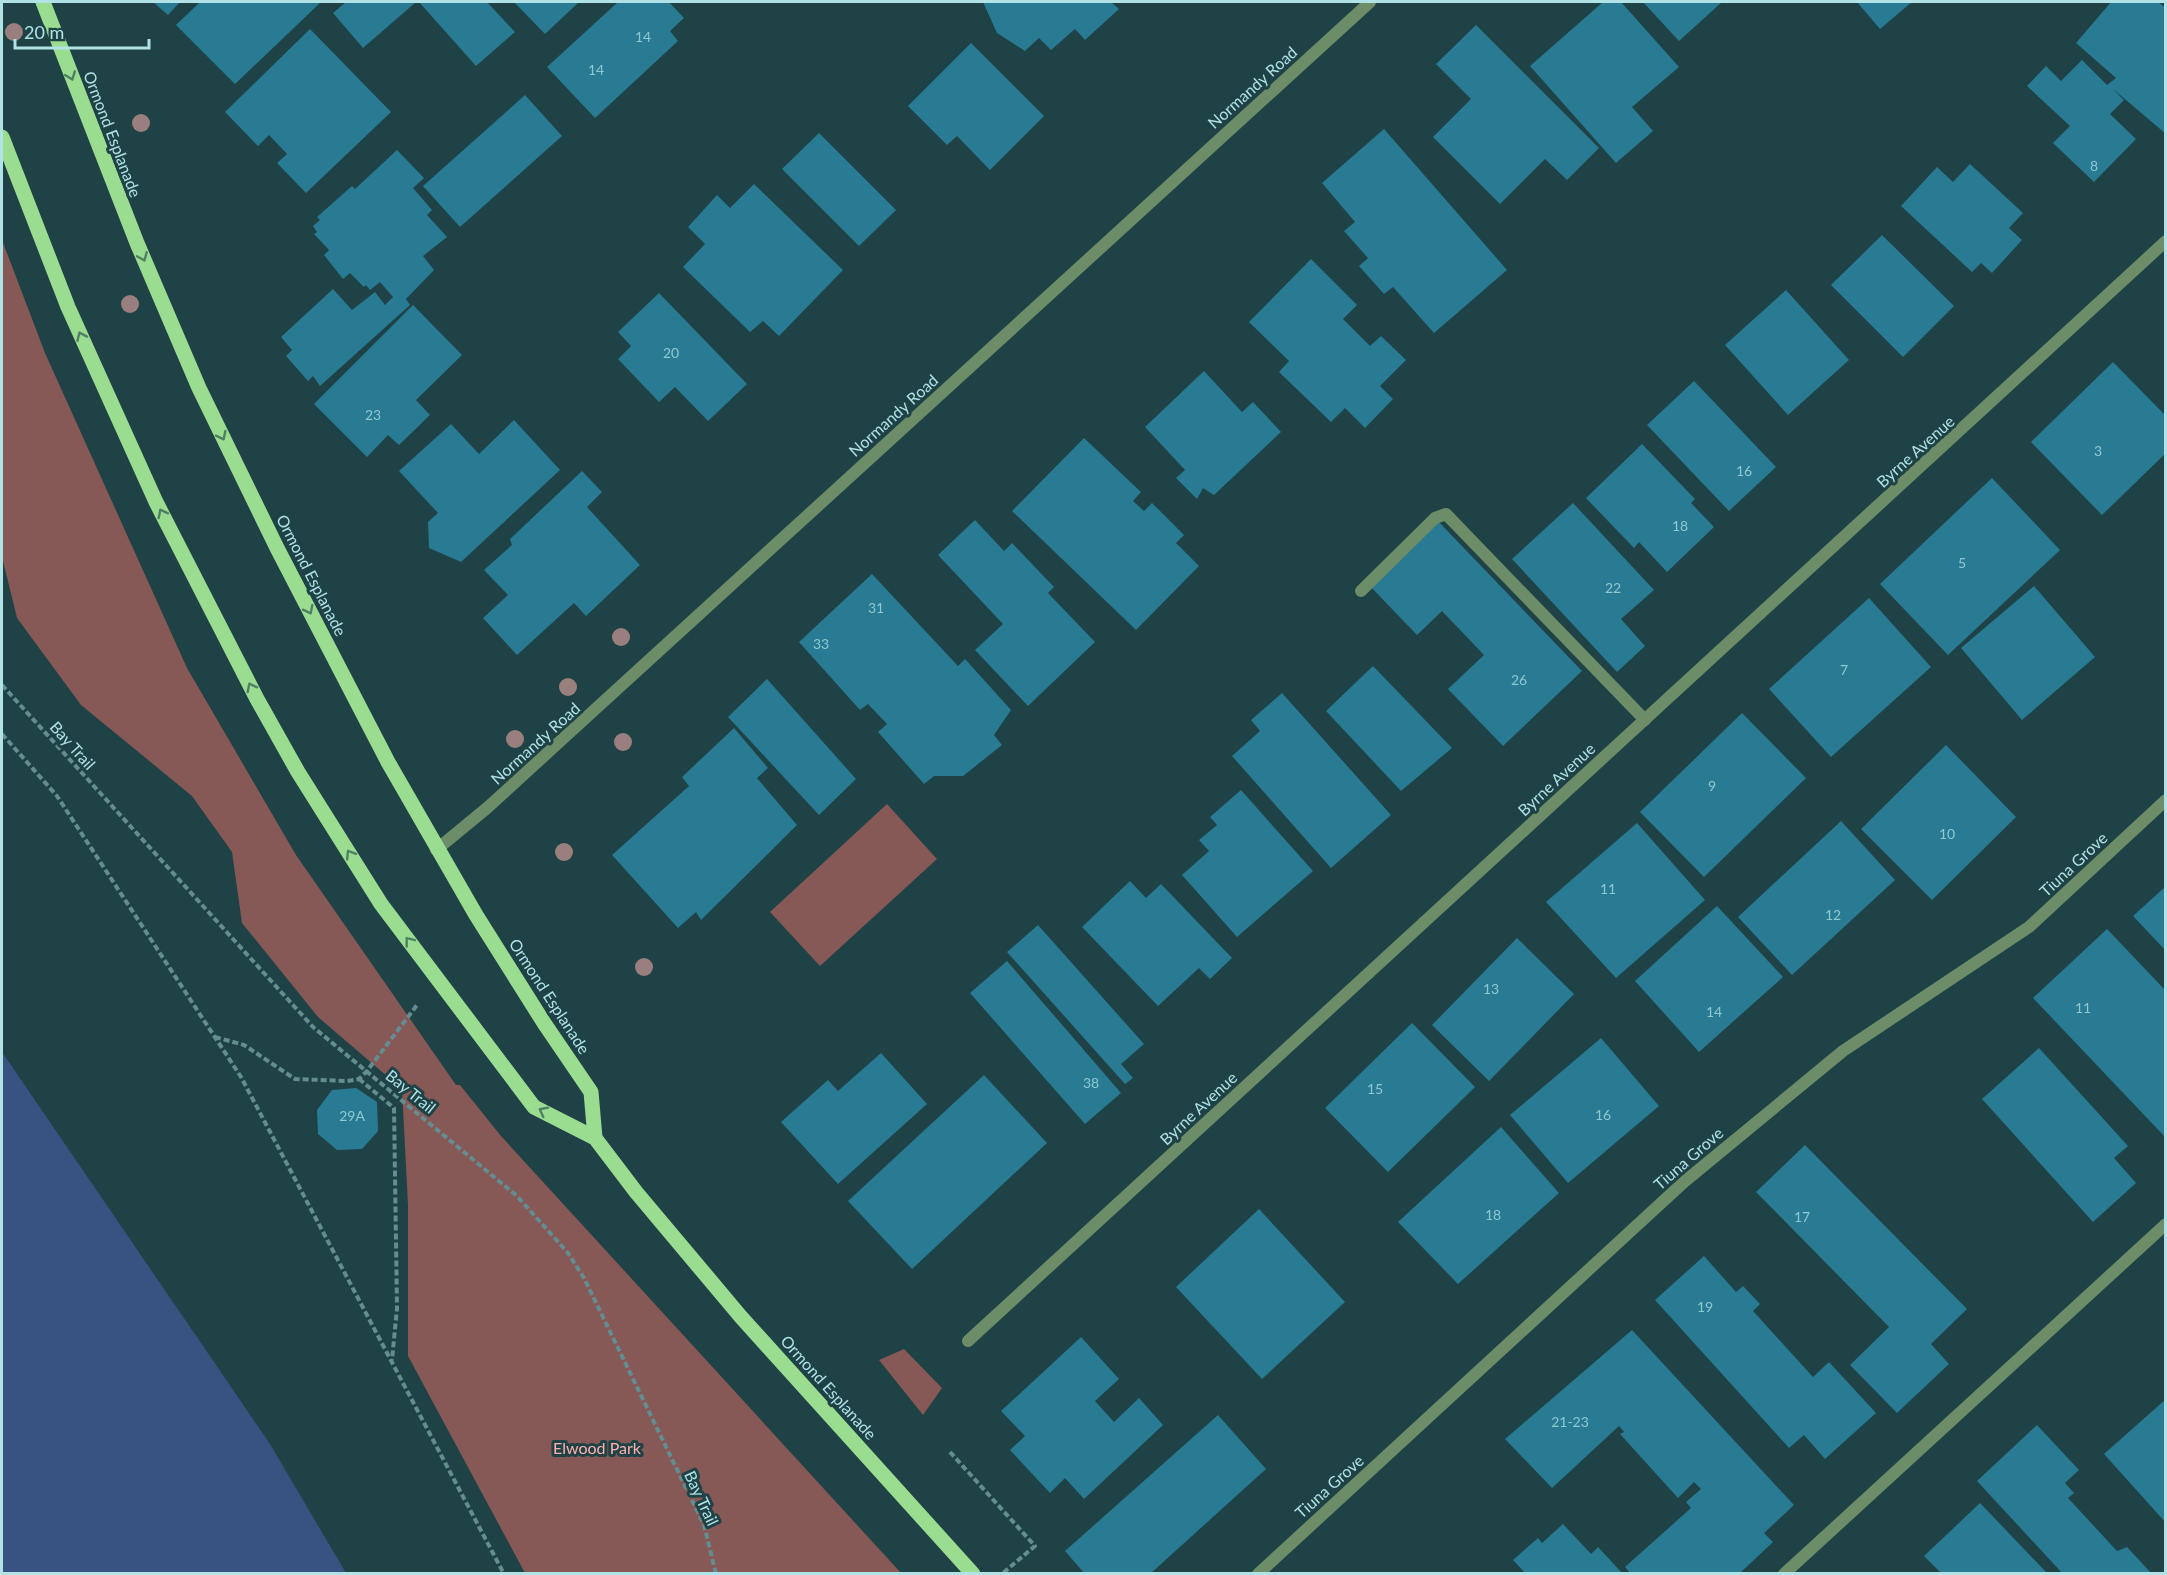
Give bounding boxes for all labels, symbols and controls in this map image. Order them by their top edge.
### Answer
scale bar [15,12,148,50]
text: 20 m [24,21,64,43]
house number: 14 [635,28,651,45]
street label: Normandy Road [1204,42,1300,132]
house number: 14 [588,61,604,78]
street label: Ormond Esplanade [80,68,146,200]
one-way arrow [64,70,77,81]
house number: 8 [2090,157,2098,174]
one-way arrow [136,251,148,262]
one-way arrow [76,331,88,342]
house number: 20 [663,344,679,361]
street label: Normandy Road [845,370,941,460]
house number: 23 [365,406,381,423]
street label: Byrne Avenue [1872,411,1958,491]
one-way arrow [214,429,226,440]
house number: 3 [2094,442,2102,459]
house number: 16 [1736,462,1752,479]
one-way arrow [157,508,169,519]
street label: Ormond Esplanade [273,511,351,639]
house number: 18 [1672,517,1688,534]
house number: 5 [1958,554,1966,571]
house number: 22 [1605,579,1621,596]
house number: 31 [868,599,884,616]
one-way arrow [301,604,313,615]
house number: 33 [813,635,829,652]
house number: 7 [1840,661,1848,678]
house number: 26 [1511,671,1527,688]
one-way arrow [246,682,258,693]
street label: Normandy Road [487,698,583,788]
street label: Bay Trail [46,717,100,773]
street label: Byrne Avenue [1514,739,1598,819]
house number: 9 [1708,777,1716,794]
house number: 10 [1939,825,1955,842]
street label: Tiuna Grove [2035,828,2111,900]
one-way arrow [346,850,357,861]
house number: 11 [1600,880,1616,897]
house number: 12 [1825,906,1841,923]
street label: Ormond Esplanade [506,935,594,1057]
one-way arrow [405,937,416,948]
house number: 13 [1483,980,1499,997]
house number: 11 [2075,999,2091,1016]
house number: 14 [1706,1003,1722,1020]
street label: Bay Trail [382,1065,440,1117]
street label: Byrne Avenue [1156,1068,1240,1148]
house number: 38 [1083,1074,1099,1091]
house number: 15 [1367,1080,1383,1097]
house number: 16 [1595,1106,1611,1123]
house number: 29A [339,1107,365,1124]
one-way arrow [538,1107,549,1119]
street label: Tiuna Grove [1649,1123,1727,1193]
house number: 18 [1485,1206,1501,1223]
house number: 17 [1794,1208,1810,1225]
house number: 19 [1697,1298,1713,1315]
street label: Ormond Esplanade [777,1331,881,1443]
house number: 21-23 [1551,1413,1589,1430]
park label: Elwood Park [553,1438,642,1457]
street label: Tiuna Grove [1291,1450,1367,1522]
street label: Bay Trail [681,1468,723,1528]

